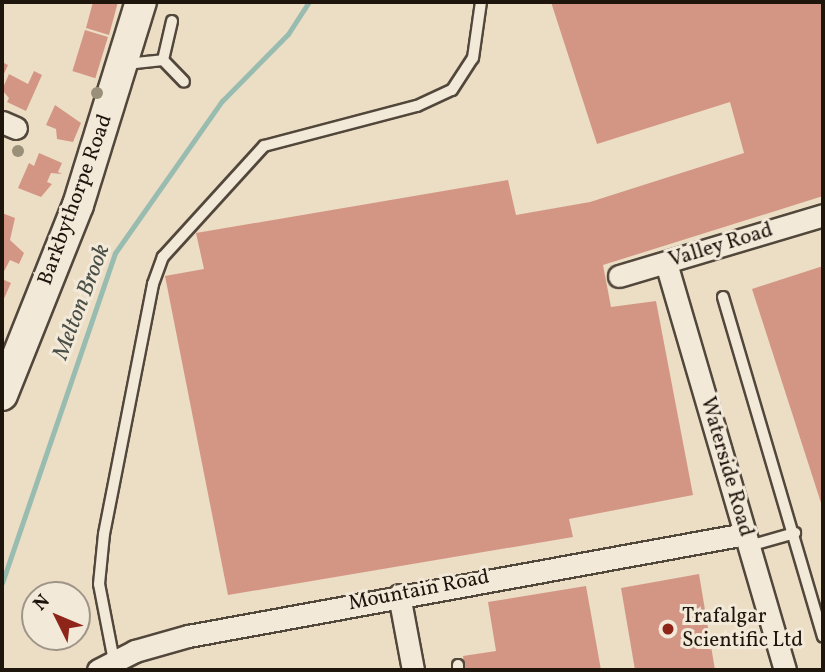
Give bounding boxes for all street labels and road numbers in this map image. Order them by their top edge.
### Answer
street label: Barkbythorpe Road [33,111,119,289]
street label: Valley Road [666,218,776,274]
street label: Waterside Road [694,394,758,540]
street label: Mountain Road [346,565,492,617]

